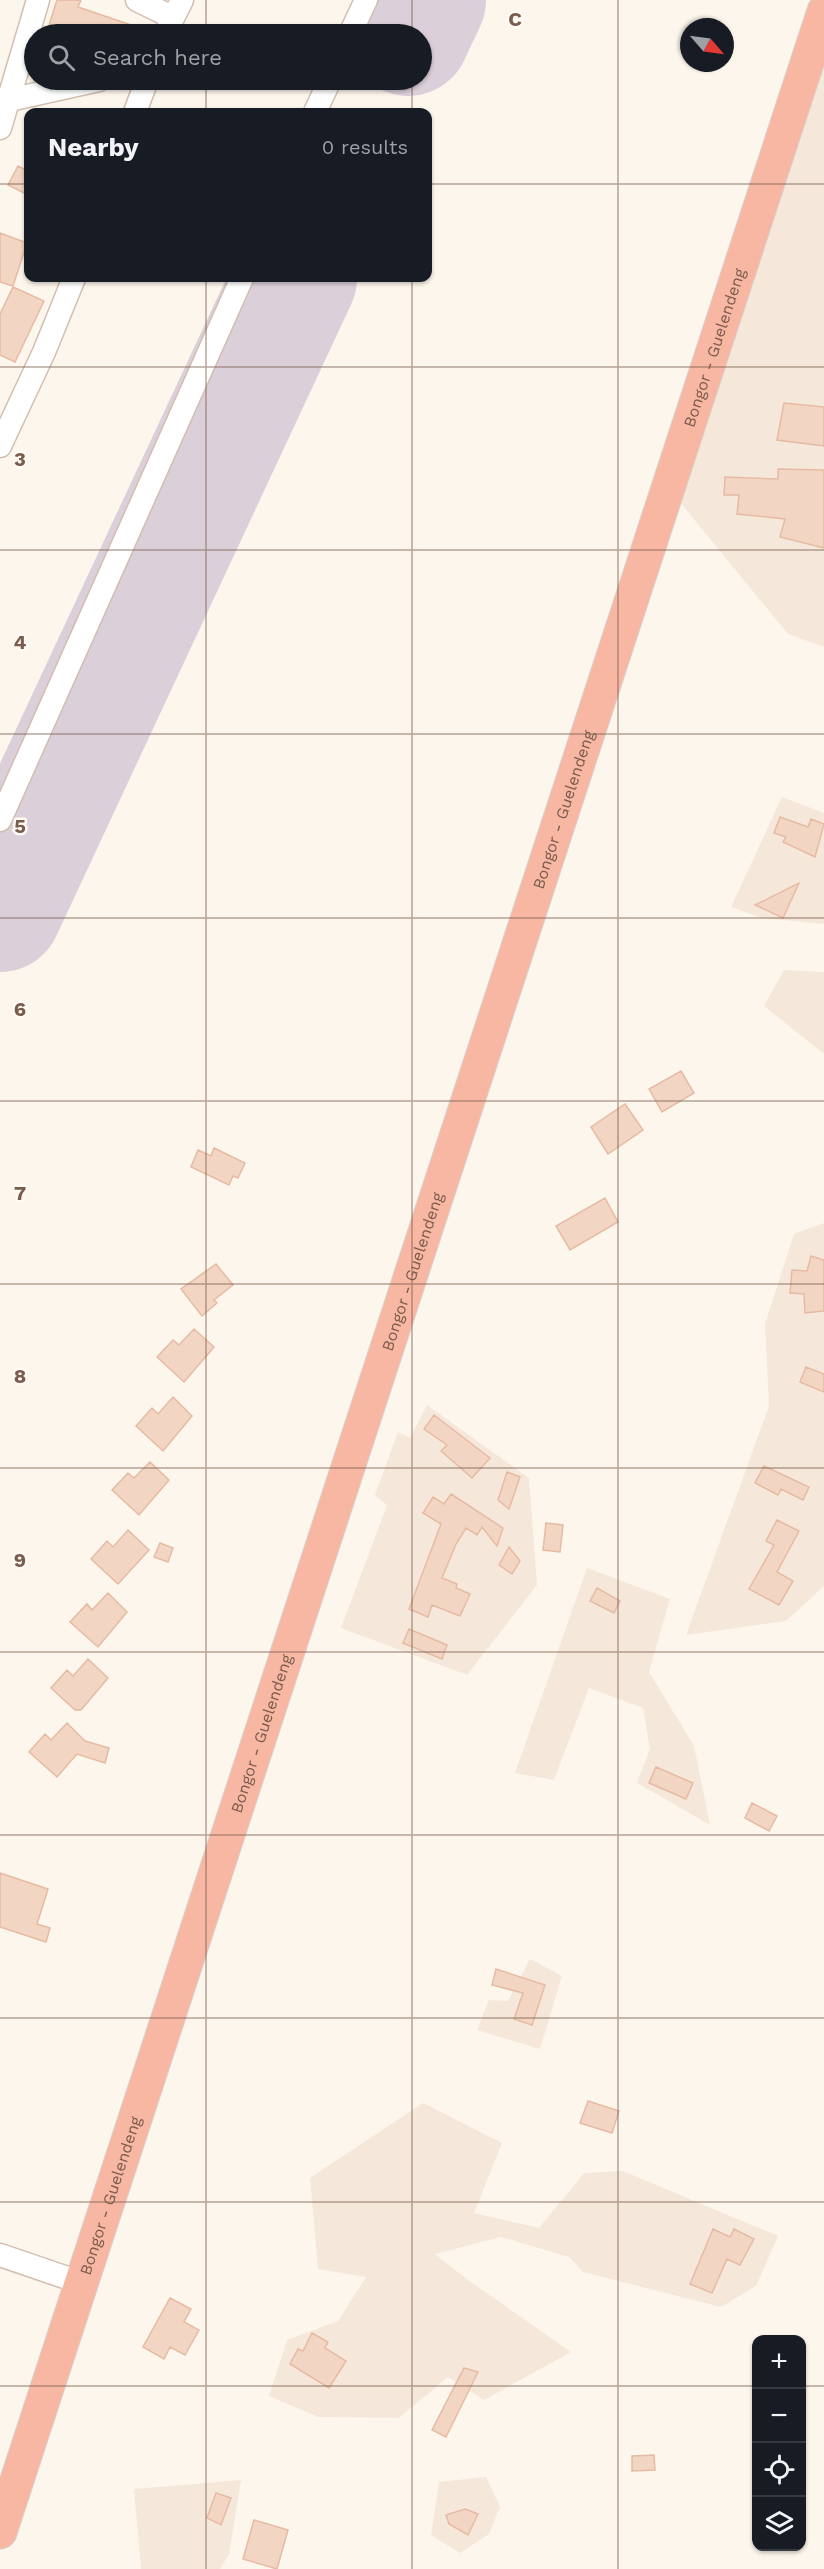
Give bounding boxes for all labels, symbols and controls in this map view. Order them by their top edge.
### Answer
text: C [508,7,522,31]
north arrow [680,18,734,72]
search box [24,24,432,90]
icon: search [45,41,78,74]
text: Search here [93,45,222,70]
text: Nearby [48,132,139,162]
text: 0 results [322,135,408,159]
street label: Bongor - Guelendeng [680,266,749,430]
text: 3 [14,447,26,471]
text: 4 [14,630,27,654]
street label: Bongor - Guelendeng [529,728,598,892]
text: 5 [14,814,26,838]
text: 6 [14,997,26,1021]
text: 7 [14,1181,26,1205]
street label: Bongor - Guelendeng [378,1190,447,1354]
text: 8 [14,1364,26,1388]
text: 9 [14,1548,26,1572]
street label: Bongor - Guelendeng [227,1652,296,1815]
street label: Bongor - Guelendeng [76,2113,145,2277]
map controls [752,2335,806,2551]
button: + [752,2335,806,2389]
button: − [752,2389,806,2443]
button: locate [752,2443,806,2497]
button: layers [752,2497,806,2551]

